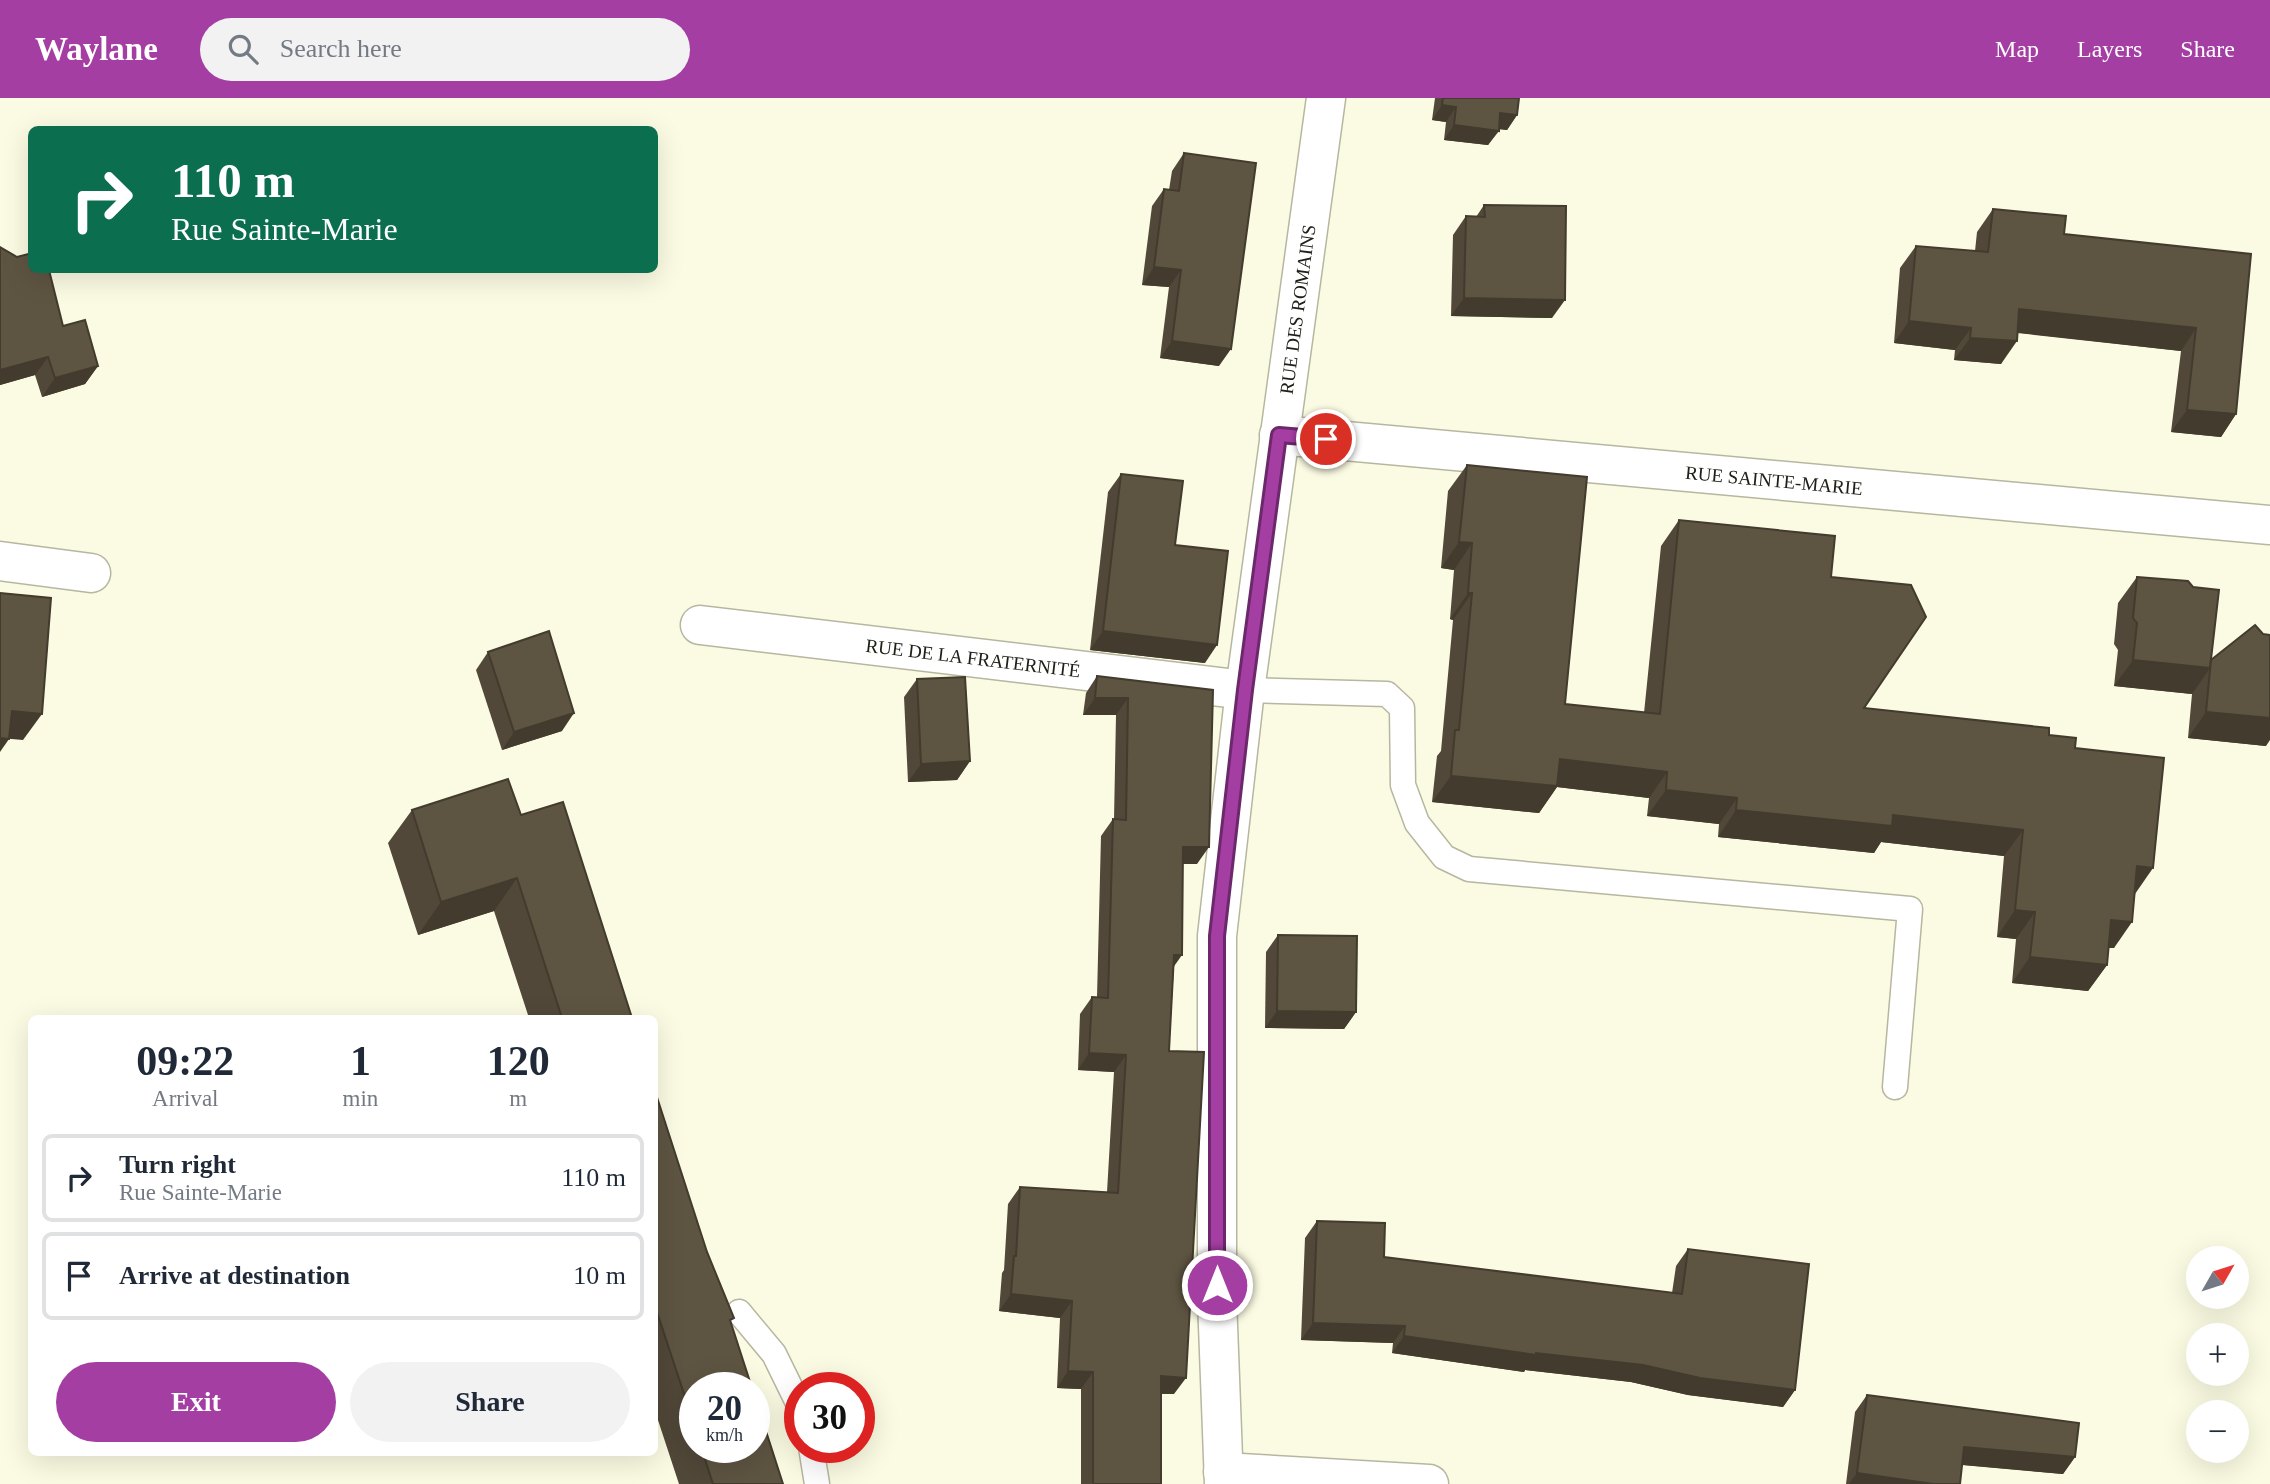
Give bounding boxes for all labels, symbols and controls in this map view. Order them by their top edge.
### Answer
search box [200,18,690,81]
icon: search [224,30,262,68]
text: Waylane [35,31,158,67]
text: Search here [280,34,402,63]
text: Map [1995,36,2039,62]
text: Layers [2077,36,2142,62]
text: Share [2180,36,2235,62]
text: 110 m [171,153,295,208]
icon: right [56,154,147,245]
text: Rue Sainte-Marie [171,211,398,247]
street label: RUE DES ROMAINS [1275,223,1319,395]
pin [1296,409,1356,469]
icon: arrive [1307,420,1345,458]
street label: RUE SAINTE-MARIE [1684,461,1864,498]
street label: RUE DE LA FRATERNITÉ [865,634,1082,681]
text: 09:22 [136,1038,234,1084]
text: 1 [350,1038,371,1084]
text: 120 [487,1038,550,1084]
text: Arrival [152,1086,219,1111]
text: min [343,1086,378,1111]
text: m [509,1086,527,1111]
text: Turn right [119,1150,236,1179]
icon: right [60,1159,98,1197]
text: 110 m [561,1163,626,1192]
text: Rue Sainte-Marie [119,1180,282,1205]
north arrow [2186,1246,2249,1309]
map controls [2186,1246,2249,1463]
position arrow [1180,1248,1254,1322]
icon: arrive [60,1257,98,1295]
text: Arrive at destination [119,1261,350,1290]
text: 10 m [573,1261,626,1290]
button: + [2186,1323,2249,1386]
button: Exit [56,1362,336,1442]
button: Share [350,1362,630,1442]
speed limit sign: 30 [784,1372,875,1463]
text: 20 [707,1389,742,1428]
button: − [2186,1400,2249,1463]
text: km/h [706,1425,743,1445]

